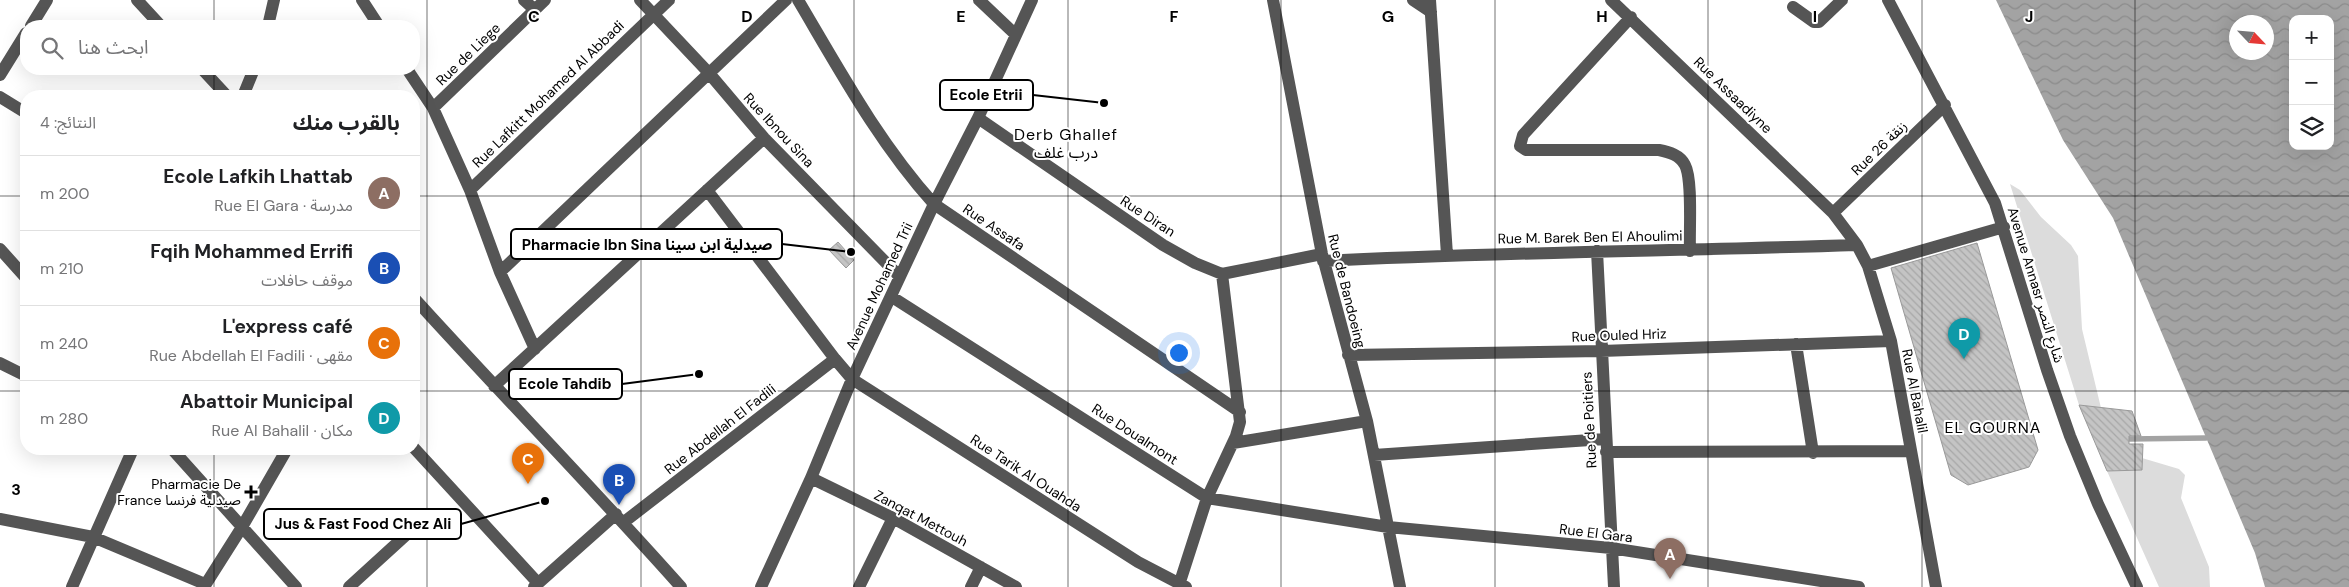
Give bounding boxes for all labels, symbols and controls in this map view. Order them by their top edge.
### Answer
text: C [528,6,540,27]
text: D [741,6,753,27]
text: E [956,6,966,27]
text: F [1170,6,1179,27]
text: G [1382,6,1394,27]
text: H [1596,6,1608,27]
text: I [1813,6,1817,27]
text: J [2025,6,2033,27]
north arrow [2229,15,2274,60]
map controls [2289,15,2334,150]
button: + [2289,15,2334,60]
street label: Rue Lafkitt Mohamed Al Abbadi [468,17,628,171]
street label: Rue de Liege [432,19,504,89]
search box [20,20,420,75]
icon: search [38,34,66,62]
text: ابحث هنا [78,35,149,60]
street label: Rue Assaadiyne [1690,53,1776,137]
button: − [2289,60,2334,105]
callout: Ecole Etrii [940,80,1033,110]
text: Ecole Etrii [949,85,1023,105]
street label: Rue Ibnou Sina [740,89,818,171]
button: layers [2289,105,2334,150]
text: بالقرب منك [293,109,400,137]
text: النتائج: 4 [40,112,96,133]
street label: Rue 26 زنقة [1847,117,1911,179]
district label: Derb Ghallef درب غلف [1014,124,1118,163]
text: Ecole Lafkih Lhattab [163,164,353,189]
text: 200 m [40,183,89,204]
text: A [378,183,390,204]
street label: Rue Diran [1117,192,1179,240]
text: مدرسة · Rue El Gara [214,195,353,216]
street label: Rue Assafa [960,200,1028,254]
street label: Avenue Annasr شارع النصر [2002,205,2068,366]
street label: Avenue Mohamed Trii [841,219,917,353]
street label: Rue M. Barek Ben El Ahoulimi [1497,226,1683,248]
callout: Pharmacie Ibn Sina صيدلية ابن سينا [511,229,782,259]
street label: Rue de Bandoeing [1324,232,1370,350]
text: Pharmacie Ibn Sina صيدلية ابن سينا [522,235,773,255]
text: Fqih Mohammed Errifi [150,239,353,264]
text: 210 m [40,258,84,279]
text: B [379,258,389,279]
text: موقف حافلات [261,270,353,291]
text: L'express café [222,314,353,339]
pin: D [1948,318,1980,359]
street label: Rue Ouled Hriz [1571,324,1667,346]
text: 240 m [40,333,88,354]
text: C [378,333,390,354]
your location [1166,340,1192,366]
text: مقهى · Rue Abdellah El Fadili [149,345,353,366]
street label: Rue Al Bahalil [1898,347,1932,435]
callout: Ecole Tahdib [509,369,622,399]
street label: Rue de Poitiers [1577,371,1601,469]
text: Ecole Tahdib [518,374,612,394]
street label: Rue Abdellah El Fadili [661,380,779,478]
text: Abattoir Municipal [180,389,353,414]
street label: Rue Doualmont [1089,399,1181,469]
text: 280 m [40,408,88,429]
text: D [378,408,390,429]
district label: EL GOURNA [1945,417,2041,438]
text: مكان · Rue Al Bahalil [211,420,353,441]
street label: Rue Tarik Al Ouahda [967,430,1085,516]
pin: C [512,443,544,484]
pin: B [603,464,635,505]
place label: Pharmacie De France صيدلية فرنسا [117,475,241,509]
text: 3 [11,479,21,500]
marker: Pharmacie De France صيدلية فرنسا [245,486,257,498]
street label: Zanqat Mettouh [871,486,971,550]
callout: Jus & Fast Food Chez Ali [264,509,461,539]
text: Jus & Fast Food Chez Ali [275,514,451,534]
street label: Rue El Gara [1558,520,1634,546]
pin: A [1654,538,1686,579]

